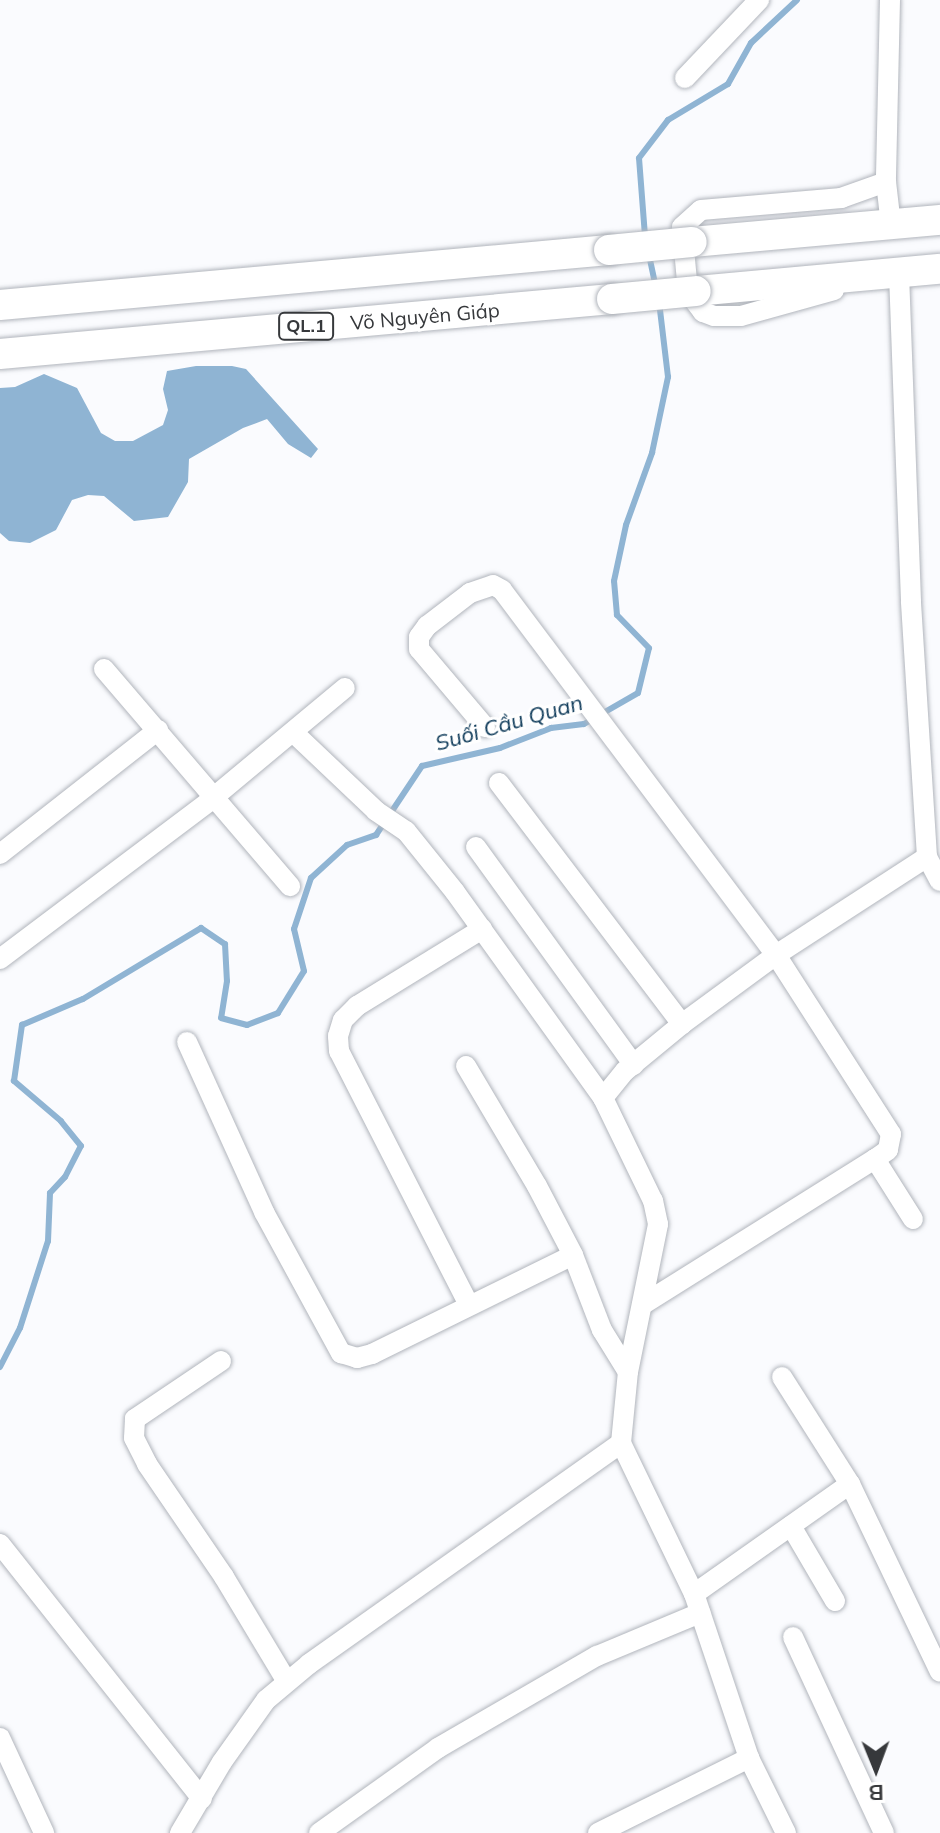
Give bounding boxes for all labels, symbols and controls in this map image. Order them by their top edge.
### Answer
street label: Võ Nguyên Giáp [349,298,501,334]
road number: QL.1 [278,312,334,340]
water label: Suối Cầu Quan [432,689,586,757]
north arrow [836,1729,916,1809]
text: B [869,1779,884,1807]

